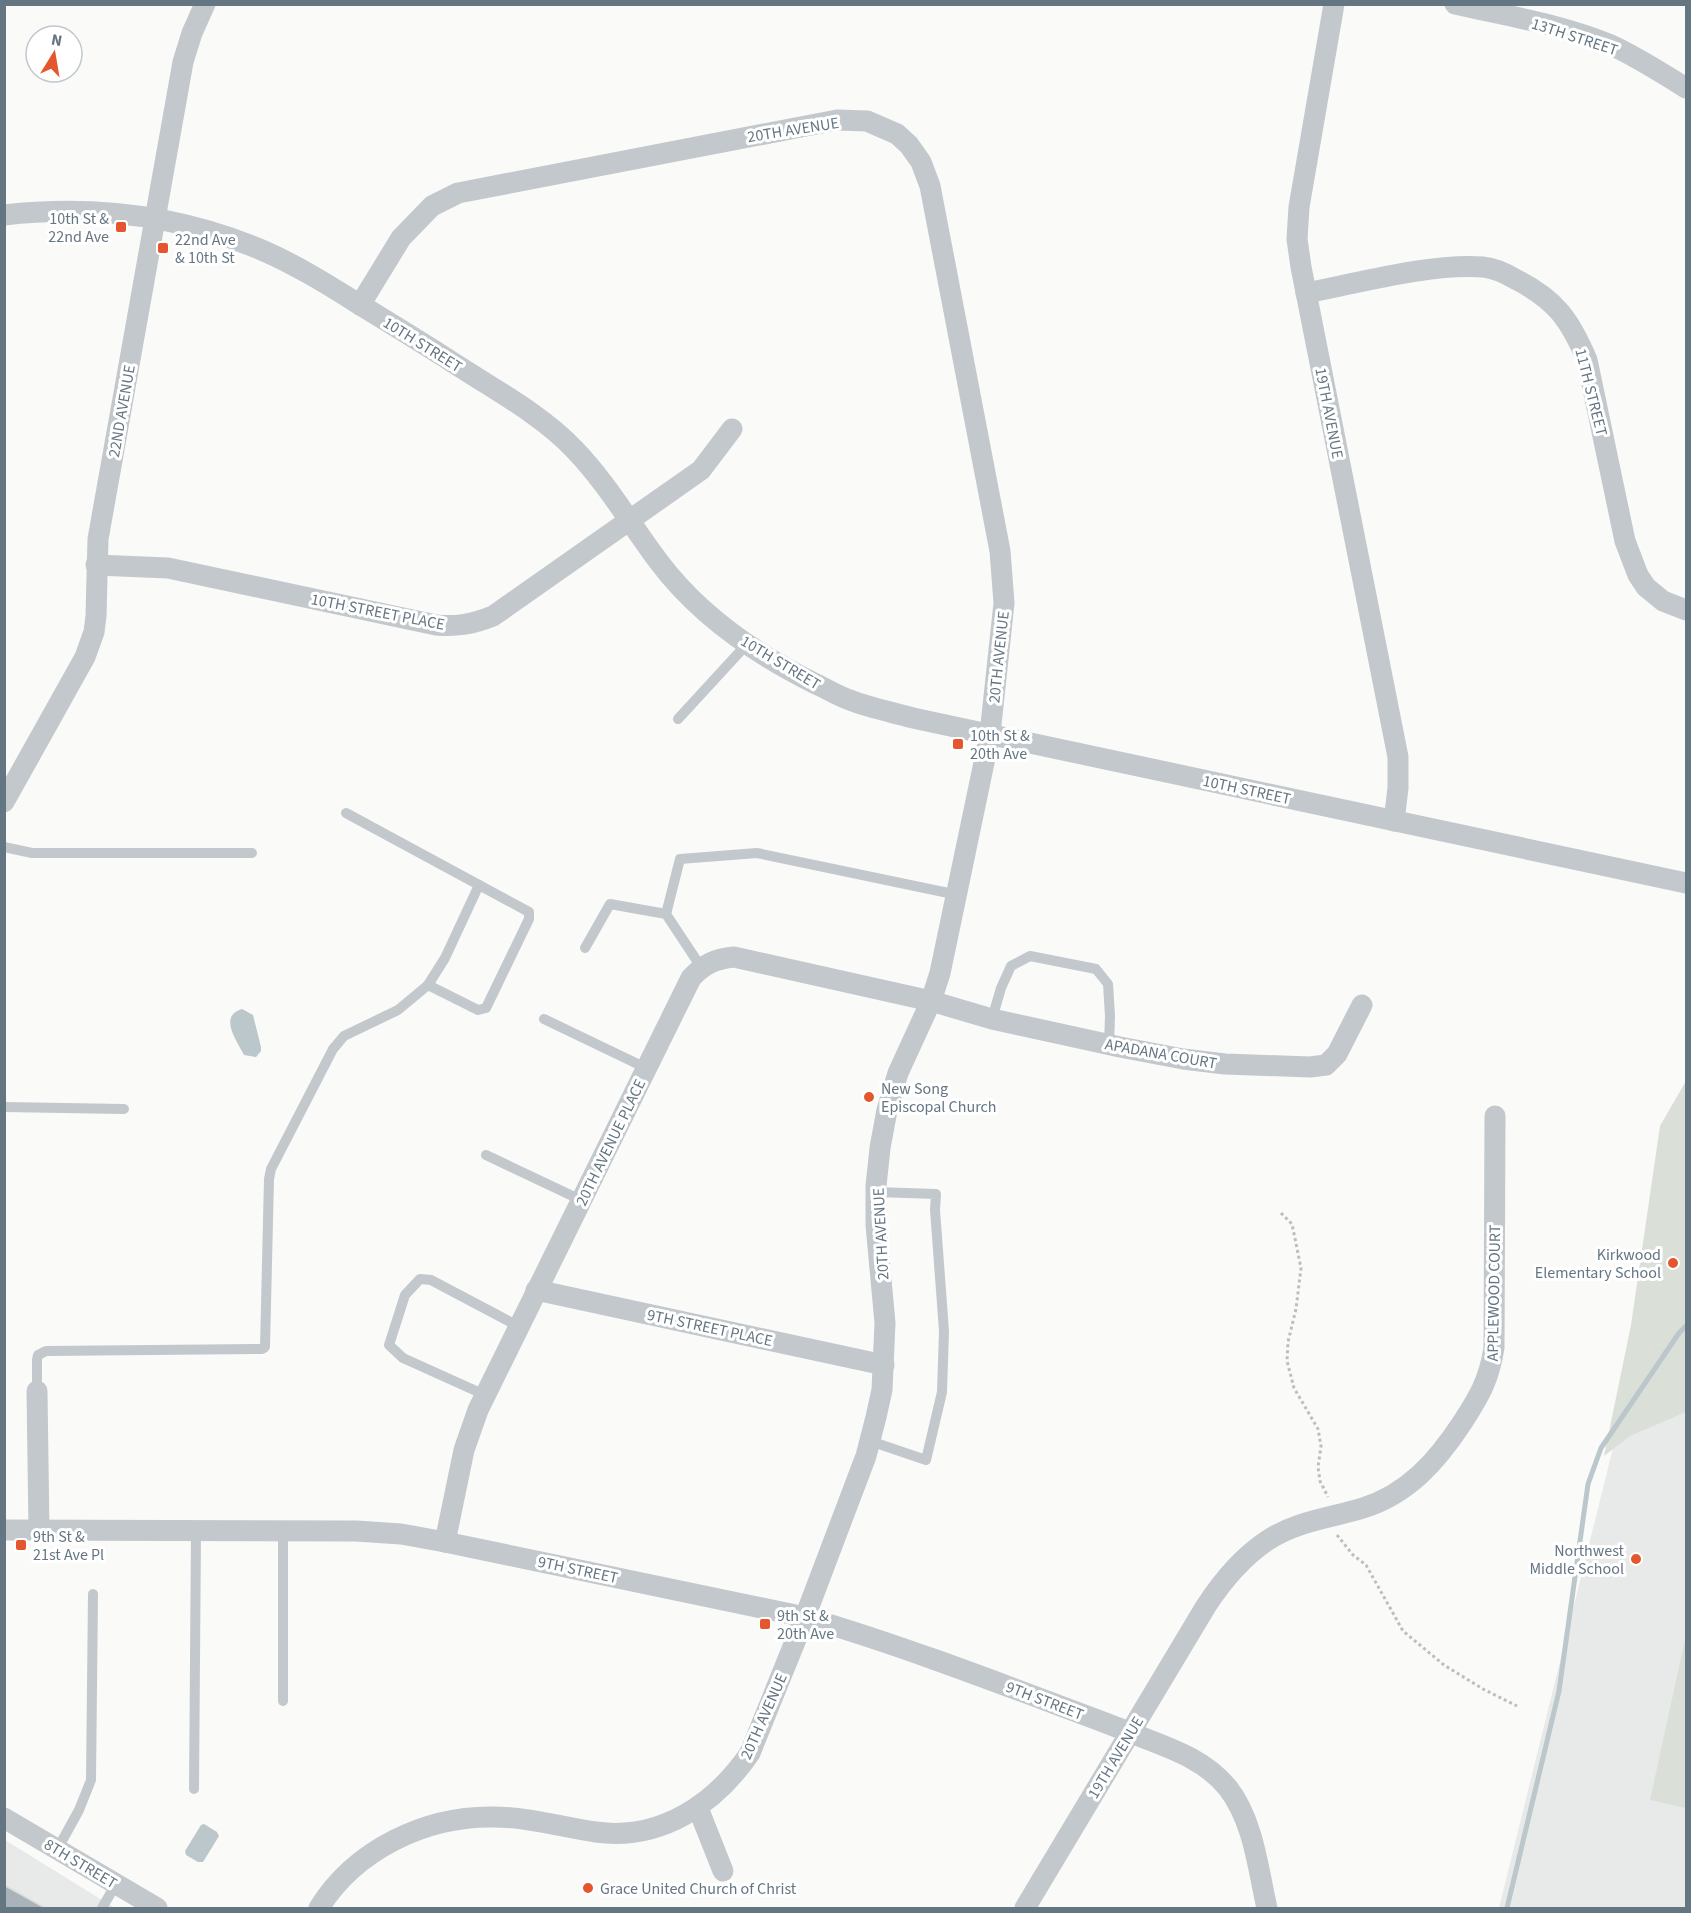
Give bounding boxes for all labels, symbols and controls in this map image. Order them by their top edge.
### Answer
street label: 13TH STREET [1529,13,1621,61]
north arrow [24,24,84,84]
text: N [49,28,64,52]
street label: 20TH AVENUE [746,112,840,148]
place label: 10th St & 22nd Ave [48,208,109,248]
marker: 10th St & 22nd Ave [114,220,128,234]
place label: 22nd Ave & 10th St [175,229,236,269]
marker: 22nd Ave & 10th St [156,241,170,255]
street label: 10TH STREET [379,312,467,378]
street label: 11TH STREET [1570,346,1613,439]
street label: 22ND AVENUE [103,363,141,459]
street label: 19TH AVENUE [1309,366,1349,461]
street label: 10TH STREET PLACE [309,588,446,636]
street label: 20TH AVENUE [983,610,1015,704]
street label: 10TH STREET [736,630,825,696]
place label: 10th St & 20th Ave [970,725,1030,765]
marker: 10th St & 20th Ave [951,737,965,751]
street label: 10TH STREET [1201,770,1293,810]
street label: APADANA COURT [1103,1033,1219,1075]
street label: 20TH AVENUE PLACE [571,1075,651,1210]
place label: New Song Episcopal Church [881,1078,997,1118]
marker: New Song Episcopal Church [862,1090,876,1104]
street label: 20TH AVENUE [868,1187,894,1281]
street label: APPLEWOOD COURT [1482,1224,1506,1362]
place label: Kirkwood Elementary School [1535,1244,1661,1284]
marker: Kirkwood Elementary School [1666,1256,1680,1270]
street label: 9TH STREET PLACE [645,1304,775,1352]
place label: 9th St & 21st Ave Pl [33,1526,104,1566]
marker: 9th St & 21st Ave Pl [14,1538,28,1552]
place label: Northwest Middle School [1529,1540,1625,1580]
street label: 9TH STREET [536,1551,620,1589]
marker: Northwest Middle School [1629,1552,1643,1566]
place label: 9th St & 20th Ave [777,1605,834,1645]
marker: 9th St & 20th Ave [758,1617,772,1631]
street label: 20TH AVENUE [735,1670,793,1763]
street label: 9TH STREET [1003,1676,1087,1726]
street label: 19TH AVENUE [1083,1712,1149,1803]
street label: 8TH STREET [40,1833,121,1894]
place label: Grace United Church of Christ [600,1878,797,1900]
marker: Grace United Church of Christ [581,1881,595,1895]

